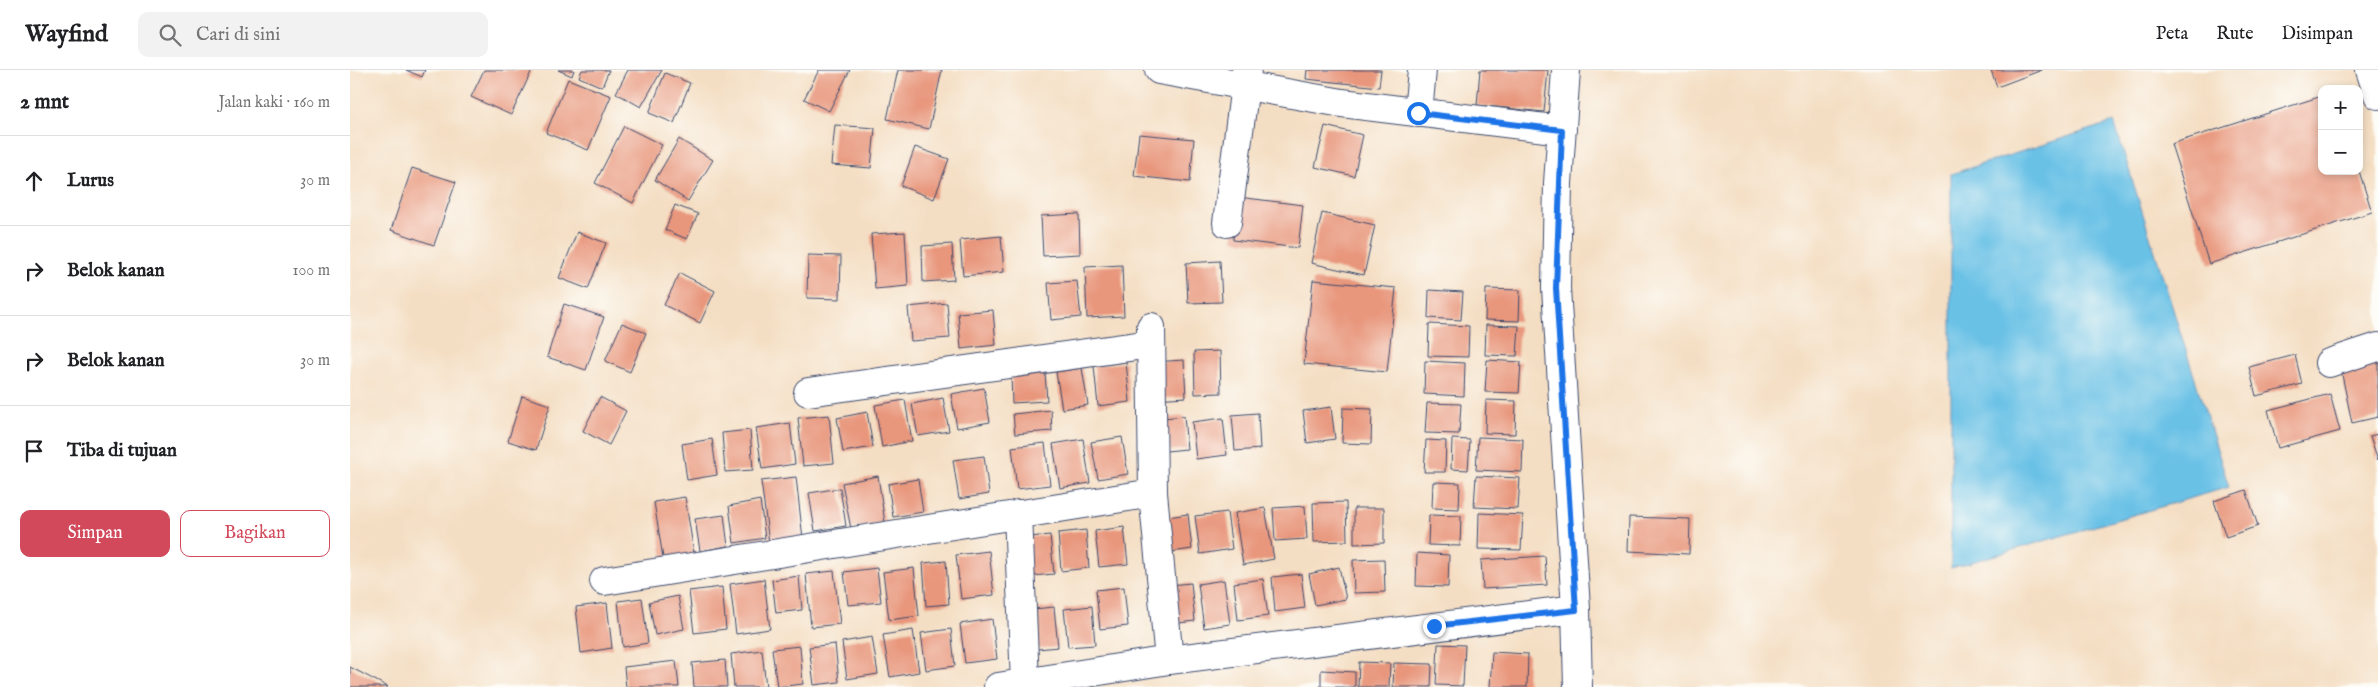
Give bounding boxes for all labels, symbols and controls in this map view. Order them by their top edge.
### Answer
search box [138,12,488,57]
text: Wayfind [25,19,108,50]
icon: search [156,21,184,49]
text: Cari di sini [196,23,280,47]
text: Peta [2156,23,2188,46]
text: Rute [2216,23,2254,46]
text: Disimpan [2282,23,2353,46]
map controls [2318,85,2363,175]
button: + [2318,85,2363,130]
text: 2 mnt [20,89,69,116]
text: Jalan kaki · 160 m [218,93,330,113]
route start [1407,102,1430,125]
button: − [2318,130,2363,175]
icon: ahead [20,167,48,195]
text: Lurus [67,169,114,193]
text: 30 m [300,171,330,191]
icon: right [20,257,48,285]
text: Belok kanan [67,259,165,283]
text: 100 m [293,261,330,281]
icon: right [20,347,48,375]
text: Belok kanan [67,349,165,373]
text: 30 m [300,351,330,371]
icon: arrive [20,437,48,465]
text: Tiba di tujuan [67,439,177,463]
button: Simpan [20,510,170,557]
button: Bagikan [180,510,330,557]
route end [1423,615,1446,638]

